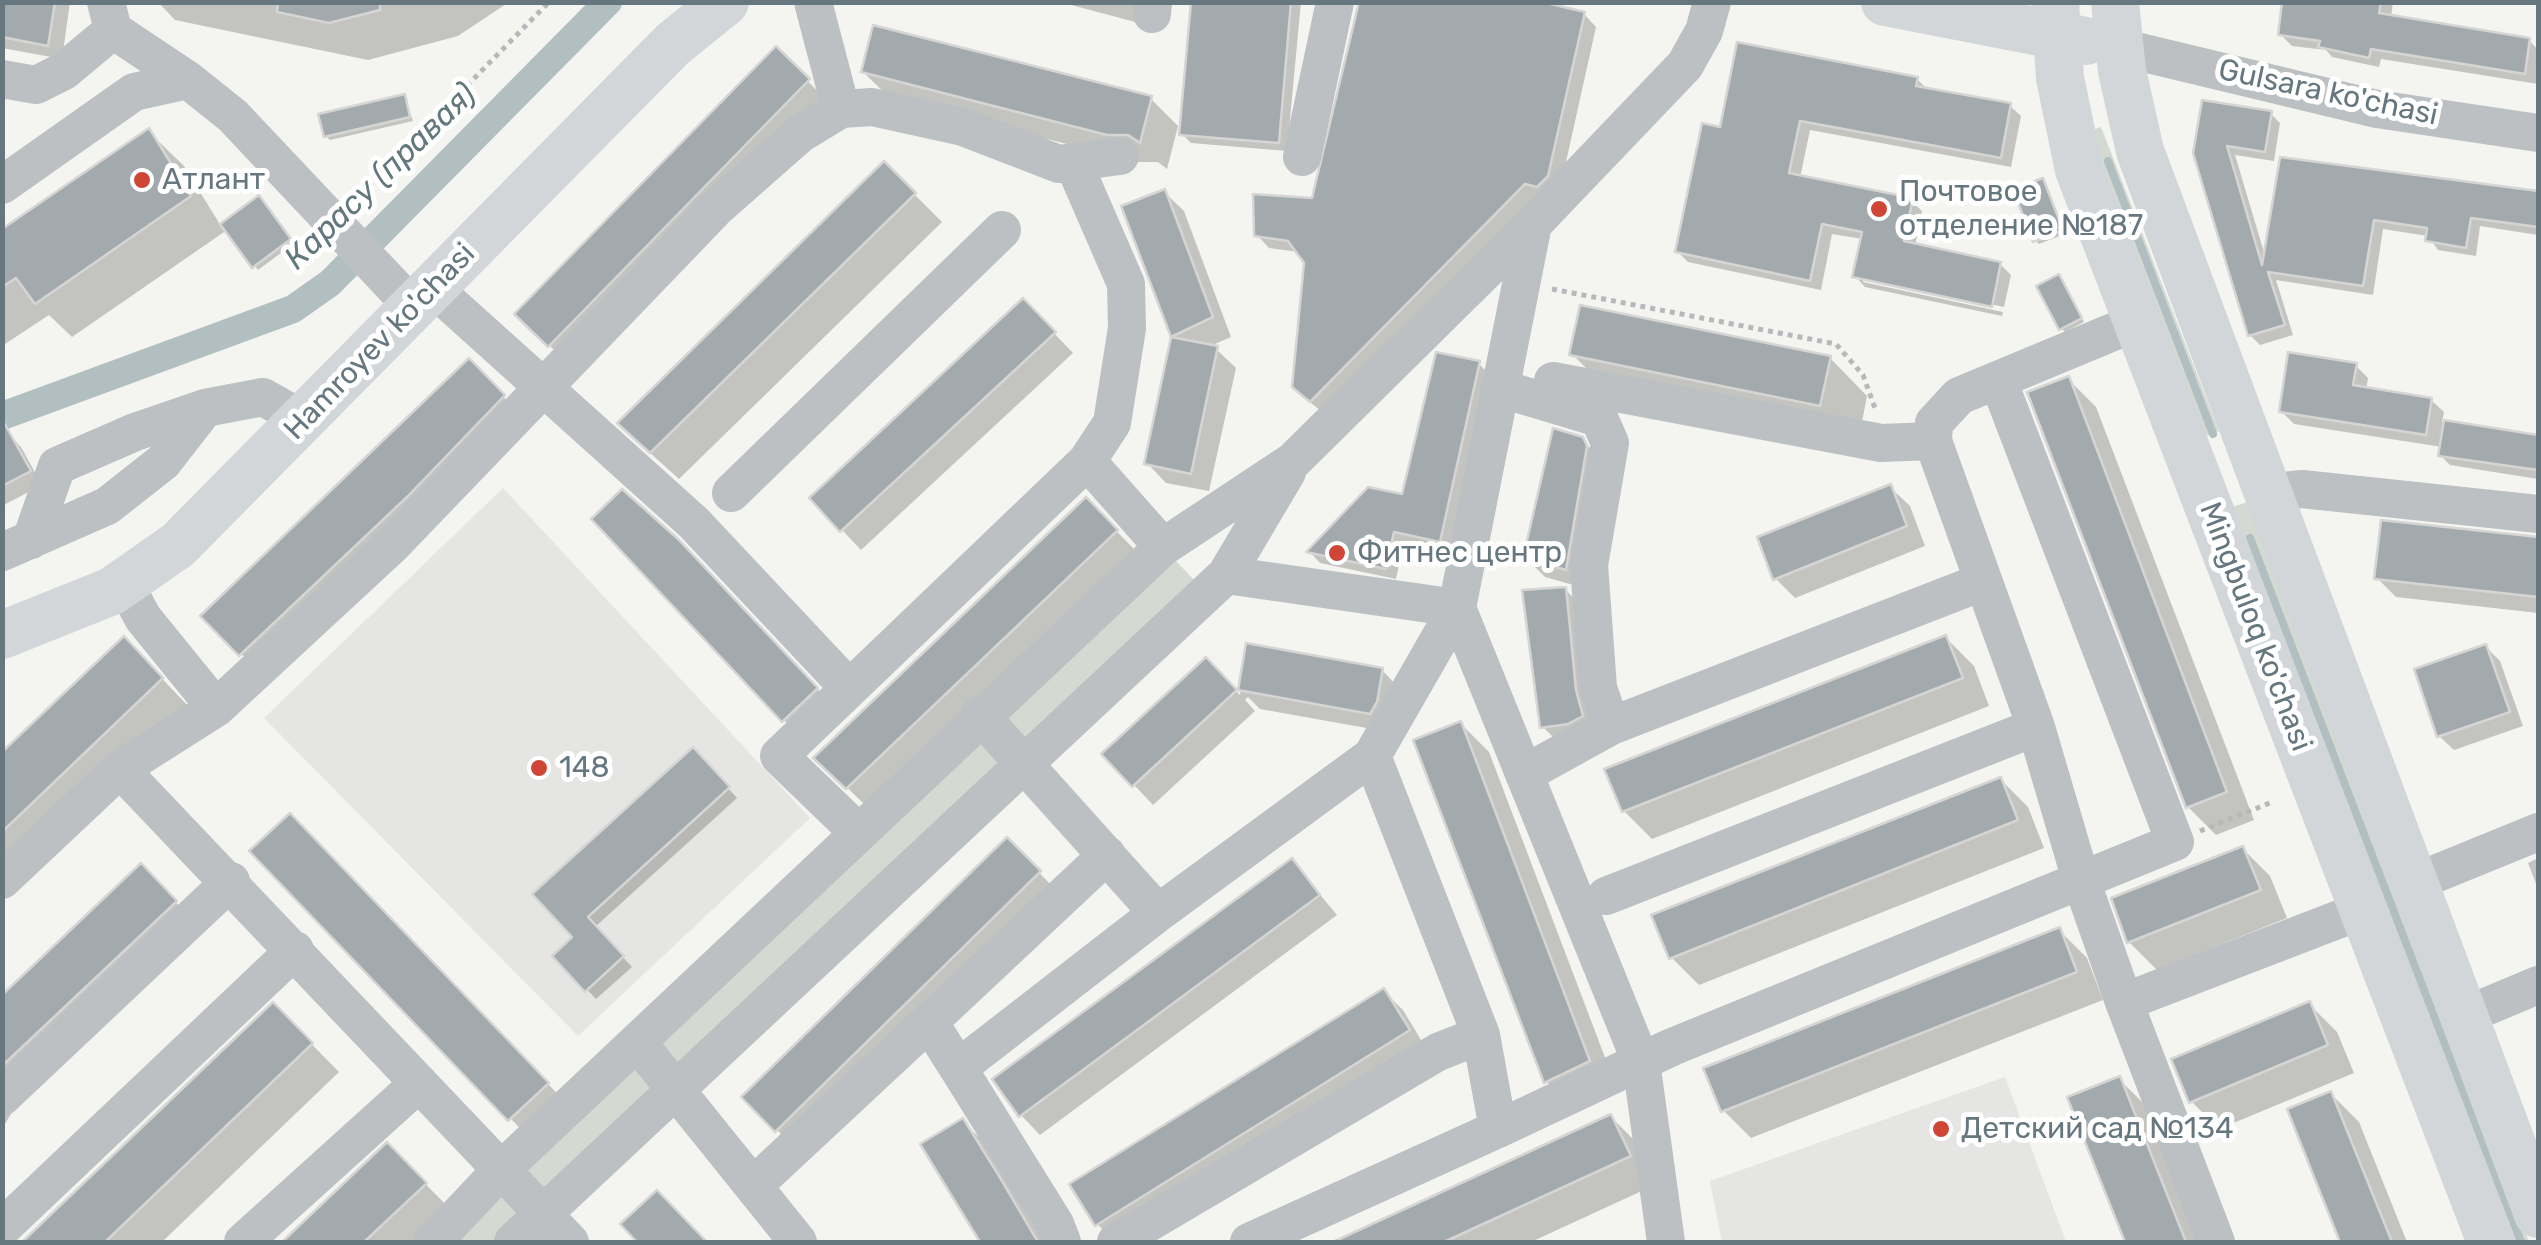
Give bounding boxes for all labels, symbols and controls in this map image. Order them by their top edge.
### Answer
street label: Gulsara ko'chasi [2215,52,2441,134]
water label: Карасу (правая) [277,76,485,278]
place label: Атлант [162,162,265,198]
marker: Атлант [131,169,153,191]
place label: Почтовое отделение №187 [1899,174,2143,244]
marker: Почтовое отделение №187 [1868,198,1890,220]
street label: Hamroyev ko'chasi [277,236,483,448]
street label: Mingbuloq ko'chasi [2191,498,2319,756]
place label: Фитнес центр [1357,535,1562,571]
marker: Фитнес центр [1326,542,1348,564]
place label: 148 [559,750,610,786]
marker: 148 [528,757,550,779]
place label: Детский сад №134 [1961,1111,2234,1147]
marker: Детский сад №134 [1930,1118,1952,1140]

